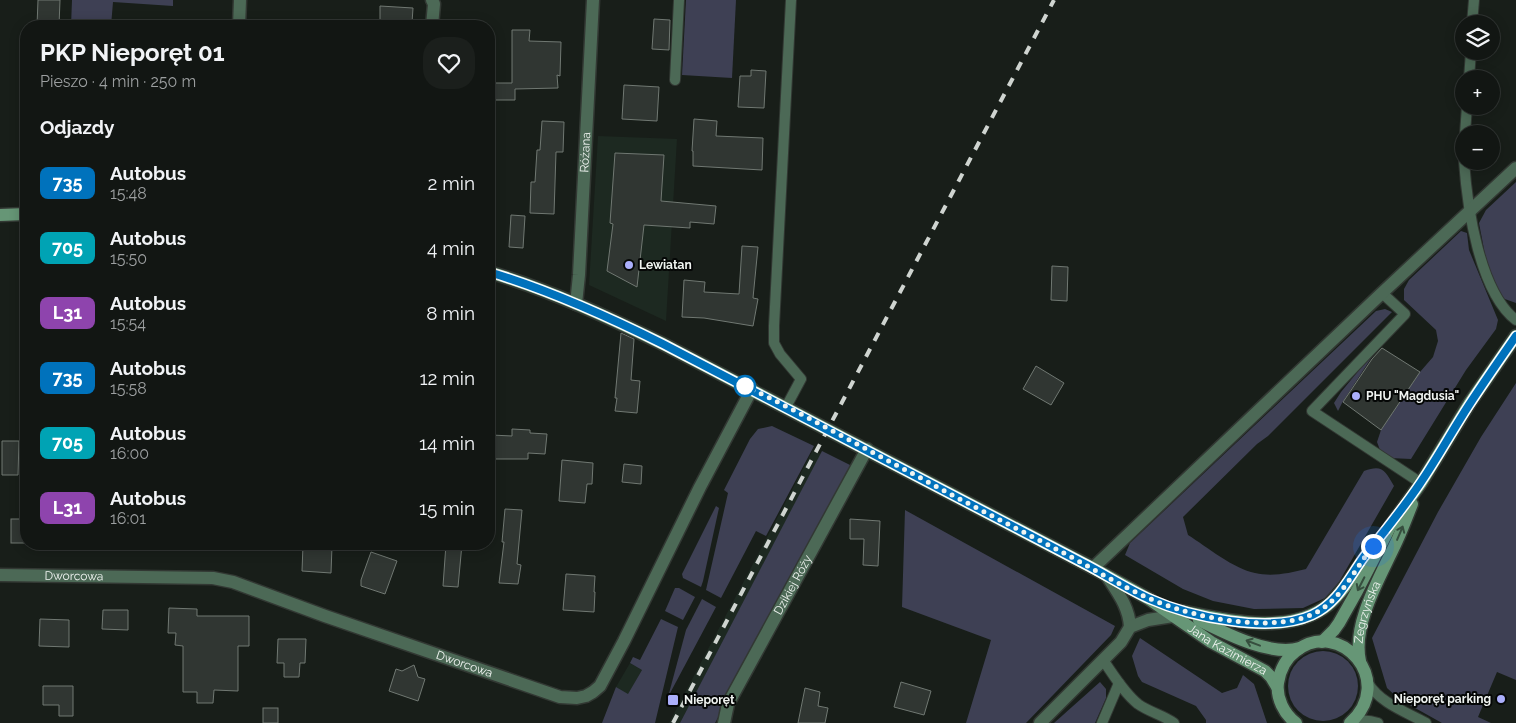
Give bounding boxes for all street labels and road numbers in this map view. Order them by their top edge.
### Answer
street label: Różana [577,132,593,173]
street label: Dzikiej Róży [771,552,815,617]
street label: Dworcowa [44,569,104,583]
street label: Zegrzyńska [1352,579,1383,644]
street label: Jana Kazimierza [1185,621,1270,678]
street label: Dworcowa [434,648,495,680]

